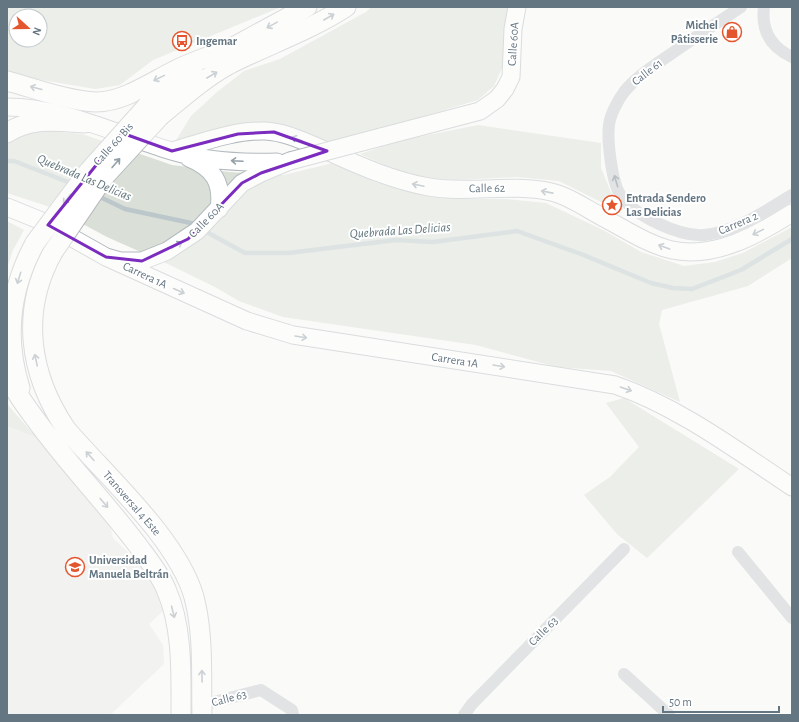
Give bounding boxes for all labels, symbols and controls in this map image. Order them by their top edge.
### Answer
north arrow [8,8,48,48]
one-way arrow [323,13,335,21]
place label: Michel Pâtisserie [671,19,718,45]
shop icon: Michel Pâtisserie [721,21,743,43]
one-way arrow [267,22,279,30]
street label: Calle 60A [505,22,521,66]
text: N [30,26,43,37]
bus stop icon: Ingemar [171,30,193,52]
place label: Ingemar [196,35,238,47]
street label: Calle 61 [630,56,664,88]
one-way arrow [206,70,218,78]
one-way arrow [153,75,165,82]
one-way arrow [29,84,42,91]
street label: Calle 60 Bis [91,120,135,168]
one-way arrow [291,134,303,142]
water label: Quebrada Las Delicias [35,152,133,204]
one-way arrow [111,158,120,168]
one-way arrow [231,158,244,165]
one-way arrow [611,175,619,188]
one-way arrow [412,180,425,188]
street label: Calle 62 [469,182,506,194]
one-way arrow [541,187,554,195]
place label: Entrada Sendero Las Delicias [626,192,706,218]
one-way arrow [62,194,71,205]
place icon: Entrada Sendero Las Delicias [601,194,623,216]
street label: Calle 60A [186,200,226,240]
street label: Carrera 2 [716,209,760,237]
water label: Quebrada Las Delicias [349,221,451,241]
one-way arrow [752,229,764,237]
one-way arrow [171,241,183,249]
one-way arrow [658,243,671,250]
street label: Carrera 1A [121,260,169,290]
one-way arrow [15,271,22,284]
one-way arrow [173,288,185,295]
one-way arrow [294,333,307,341]
street label: Carrera 1A [431,350,479,370]
one-way arrow [32,354,40,367]
one-way arrow [492,362,505,370]
one-way arrow [620,385,632,393]
one-way arrow [85,451,94,461]
street label: Transversal 4 Este [101,468,163,538]
one-way arrow [99,498,108,509]
place label: Universidad Manuela Beltrán [89,554,169,580]
school or university icon: Universidad Manuela Beltrán [64,556,86,578]
one-way arrow [170,605,177,618]
street label: Calle 63 [526,614,560,648]
one-way arrow [198,670,205,683]
street label: Calle 63 [210,688,248,708]
scale bar [663,688,779,714]
text: 50 m [669,696,692,708]

